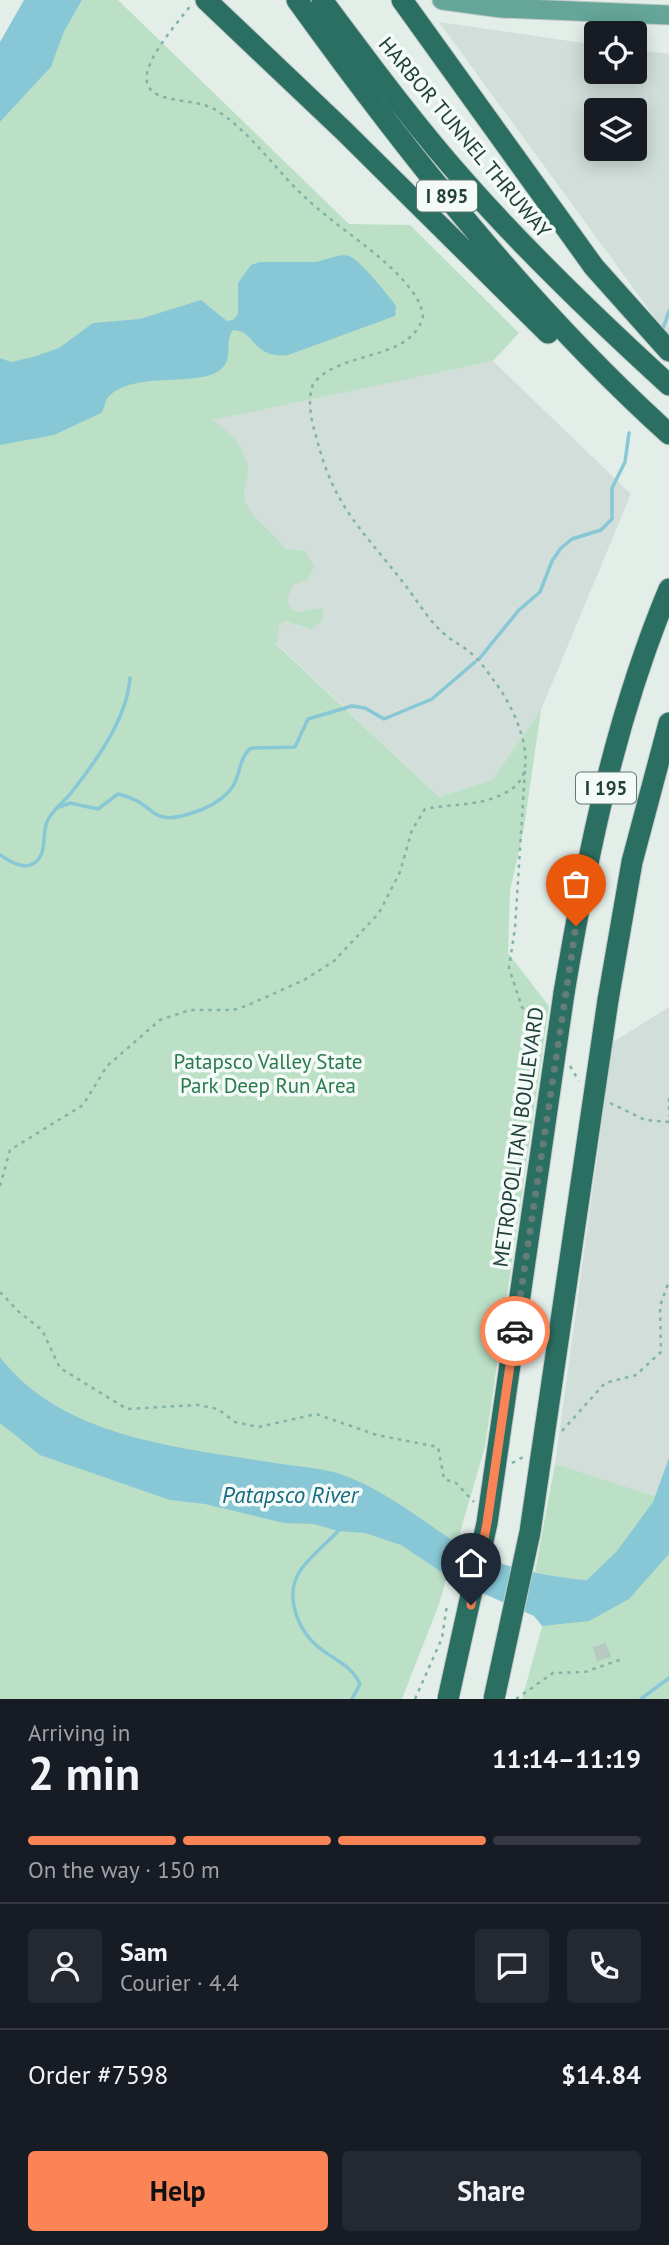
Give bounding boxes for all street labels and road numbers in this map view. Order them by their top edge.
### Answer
street label: HARBOR TUNNEL THRUWAY [373,31,557,243]
road number: I 895 [417,180,477,212]
road number: I 195 [576,772,636,804]
street label: METROPOLITAN BOULEVARD [486,1005,550,1269]

